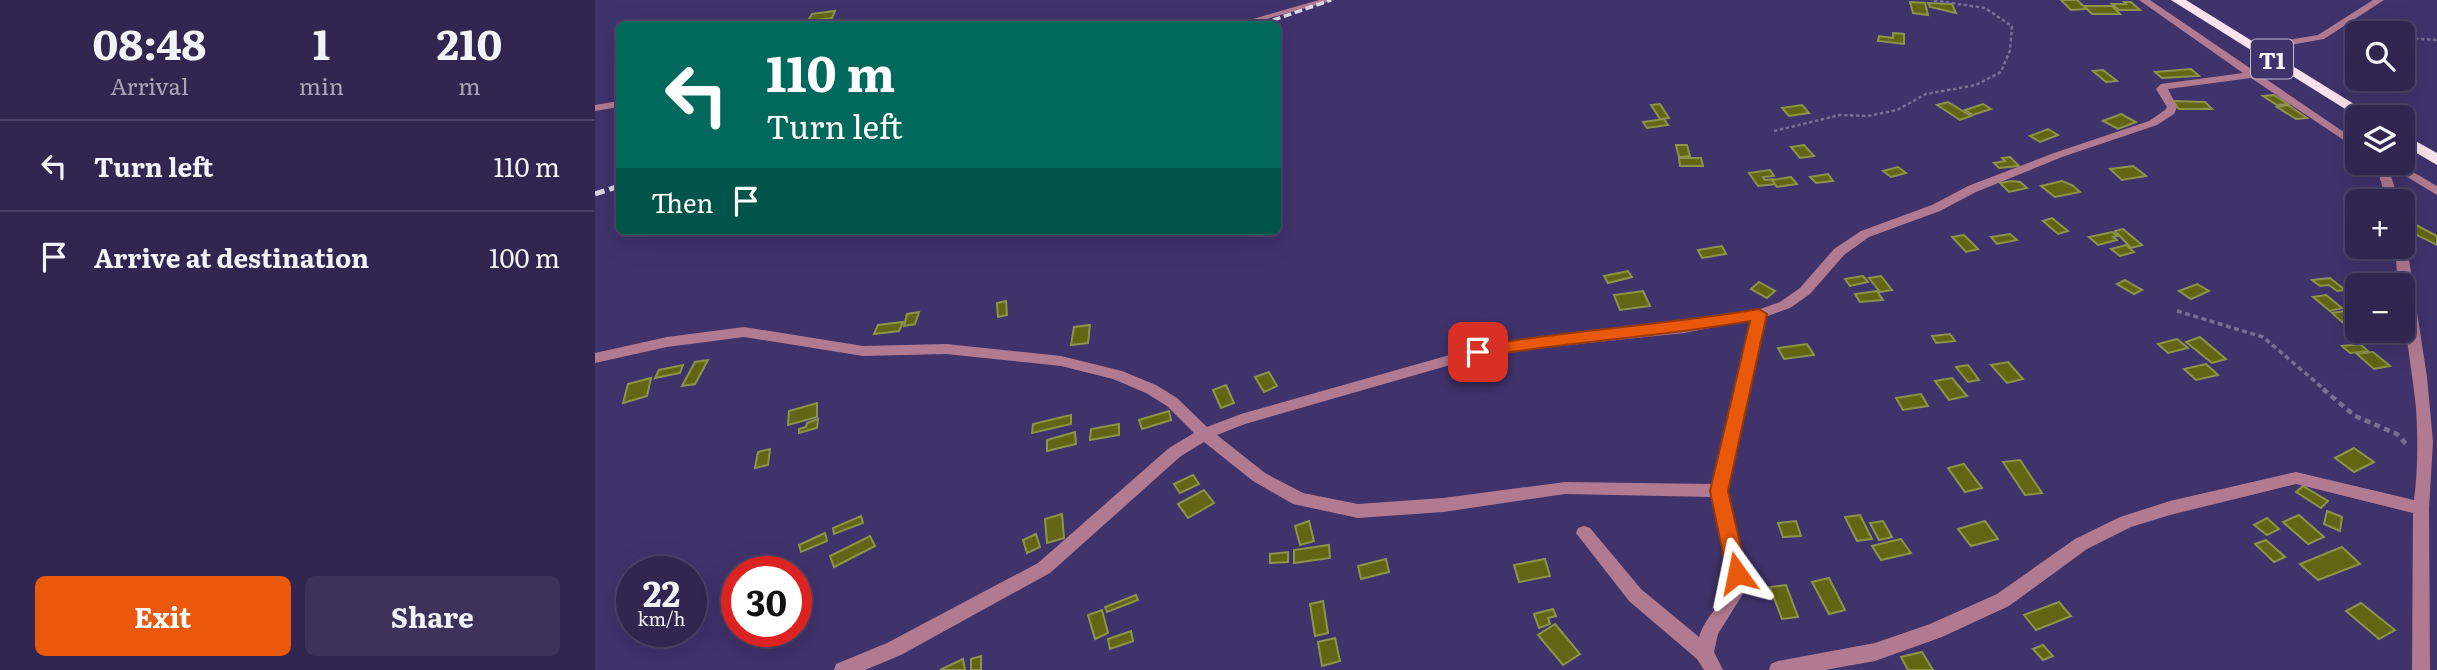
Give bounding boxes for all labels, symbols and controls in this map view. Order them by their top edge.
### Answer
text: 08:48 [93,11,206,73]
text: 1 [313,11,330,73]
text: 210 [437,11,502,73]
map controls [2345,21,2415,343]
button: search [2345,21,2415,91]
text: 110 m [766,34,895,107]
road number: T1 [2251,40,2293,78]
icon: left [651,49,742,140]
text: Arrival [110,68,189,102]
text: min [299,68,344,102]
text: m [458,68,481,102]
text: Turn left [766,101,903,149]
button: layers [2345,105,2415,175]
text: Turn left [94,146,213,185]
text: 110 m [493,146,560,185]
icon: left [35,147,73,185]
text: Then [651,182,713,221]
icon: arrive [727,182,765,220]
button: + [2345,189,2415,259]
text: Arrive at destination [94,237,369,276]
text: 100 m [489,237,560,276]
icon: arrive [35,238,73,276]
button: − [2345,273,2415,343]
pin [1448,322,1508,382]
icon: arrive [1459,333,1497,371]
position arrow [1700,536,1774,610]
speed limit sign: 30 [721,556,812,647]
text: 22 [643,566,680,618]
button: Exit [35,576,291,656]
button: Share [305,576,560,656]
text: km/h [638,605,685,632]

